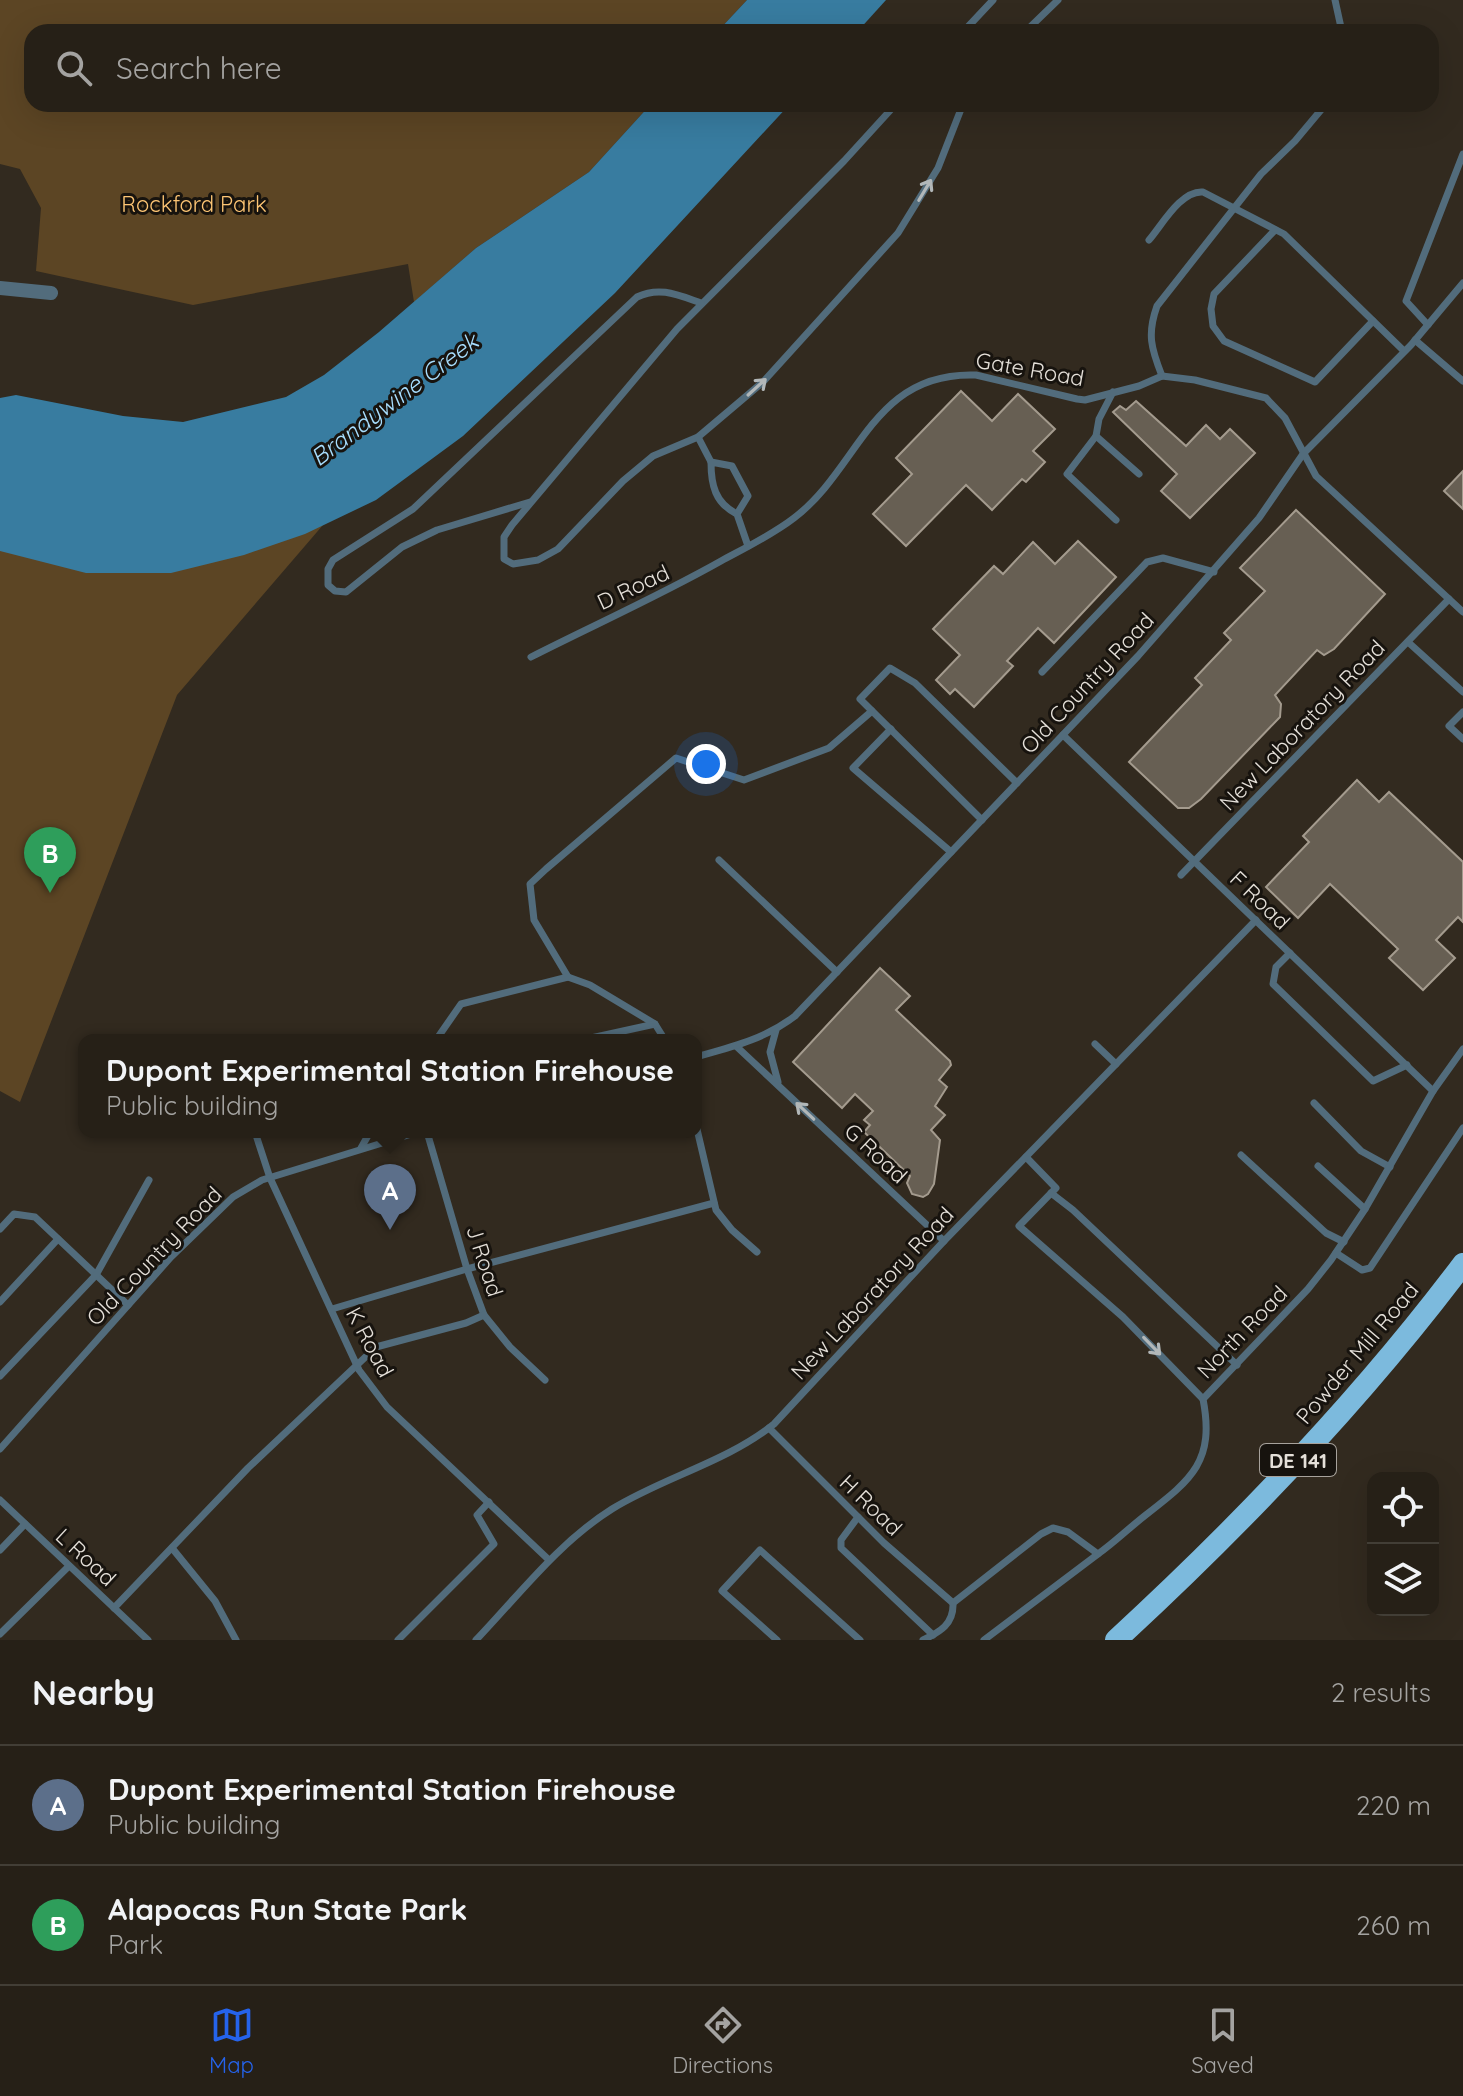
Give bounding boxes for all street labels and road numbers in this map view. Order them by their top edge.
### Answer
street label: Gate Road [974,346,1086,392]
street label: D Road [592,558,674,616]
street label: Old Country Road [1014,607,1160,759]
street label: New Laboratory Road [1213,634,1391,816]
street label: F Road [1224,865,1296,935]
street label: G Road [839,1117,913,1189]
street label: Old Country Road [80,1180,228,1332]
street label: New Laboratory Road [785,1201,959,1385]
street label: J Road [460,1222,510,1300]
street label: Powder Mill Road [1290,1276,1424,1430]
street label: North Road [1191,1280,1293,1384]
street label: K Road [340,1302,400,1382]
road number: DE 141 [1260,1444,1336,1476]
street label: H Road [834,1468,908,1542]
street label: L Road [50,1522,122,1592]

